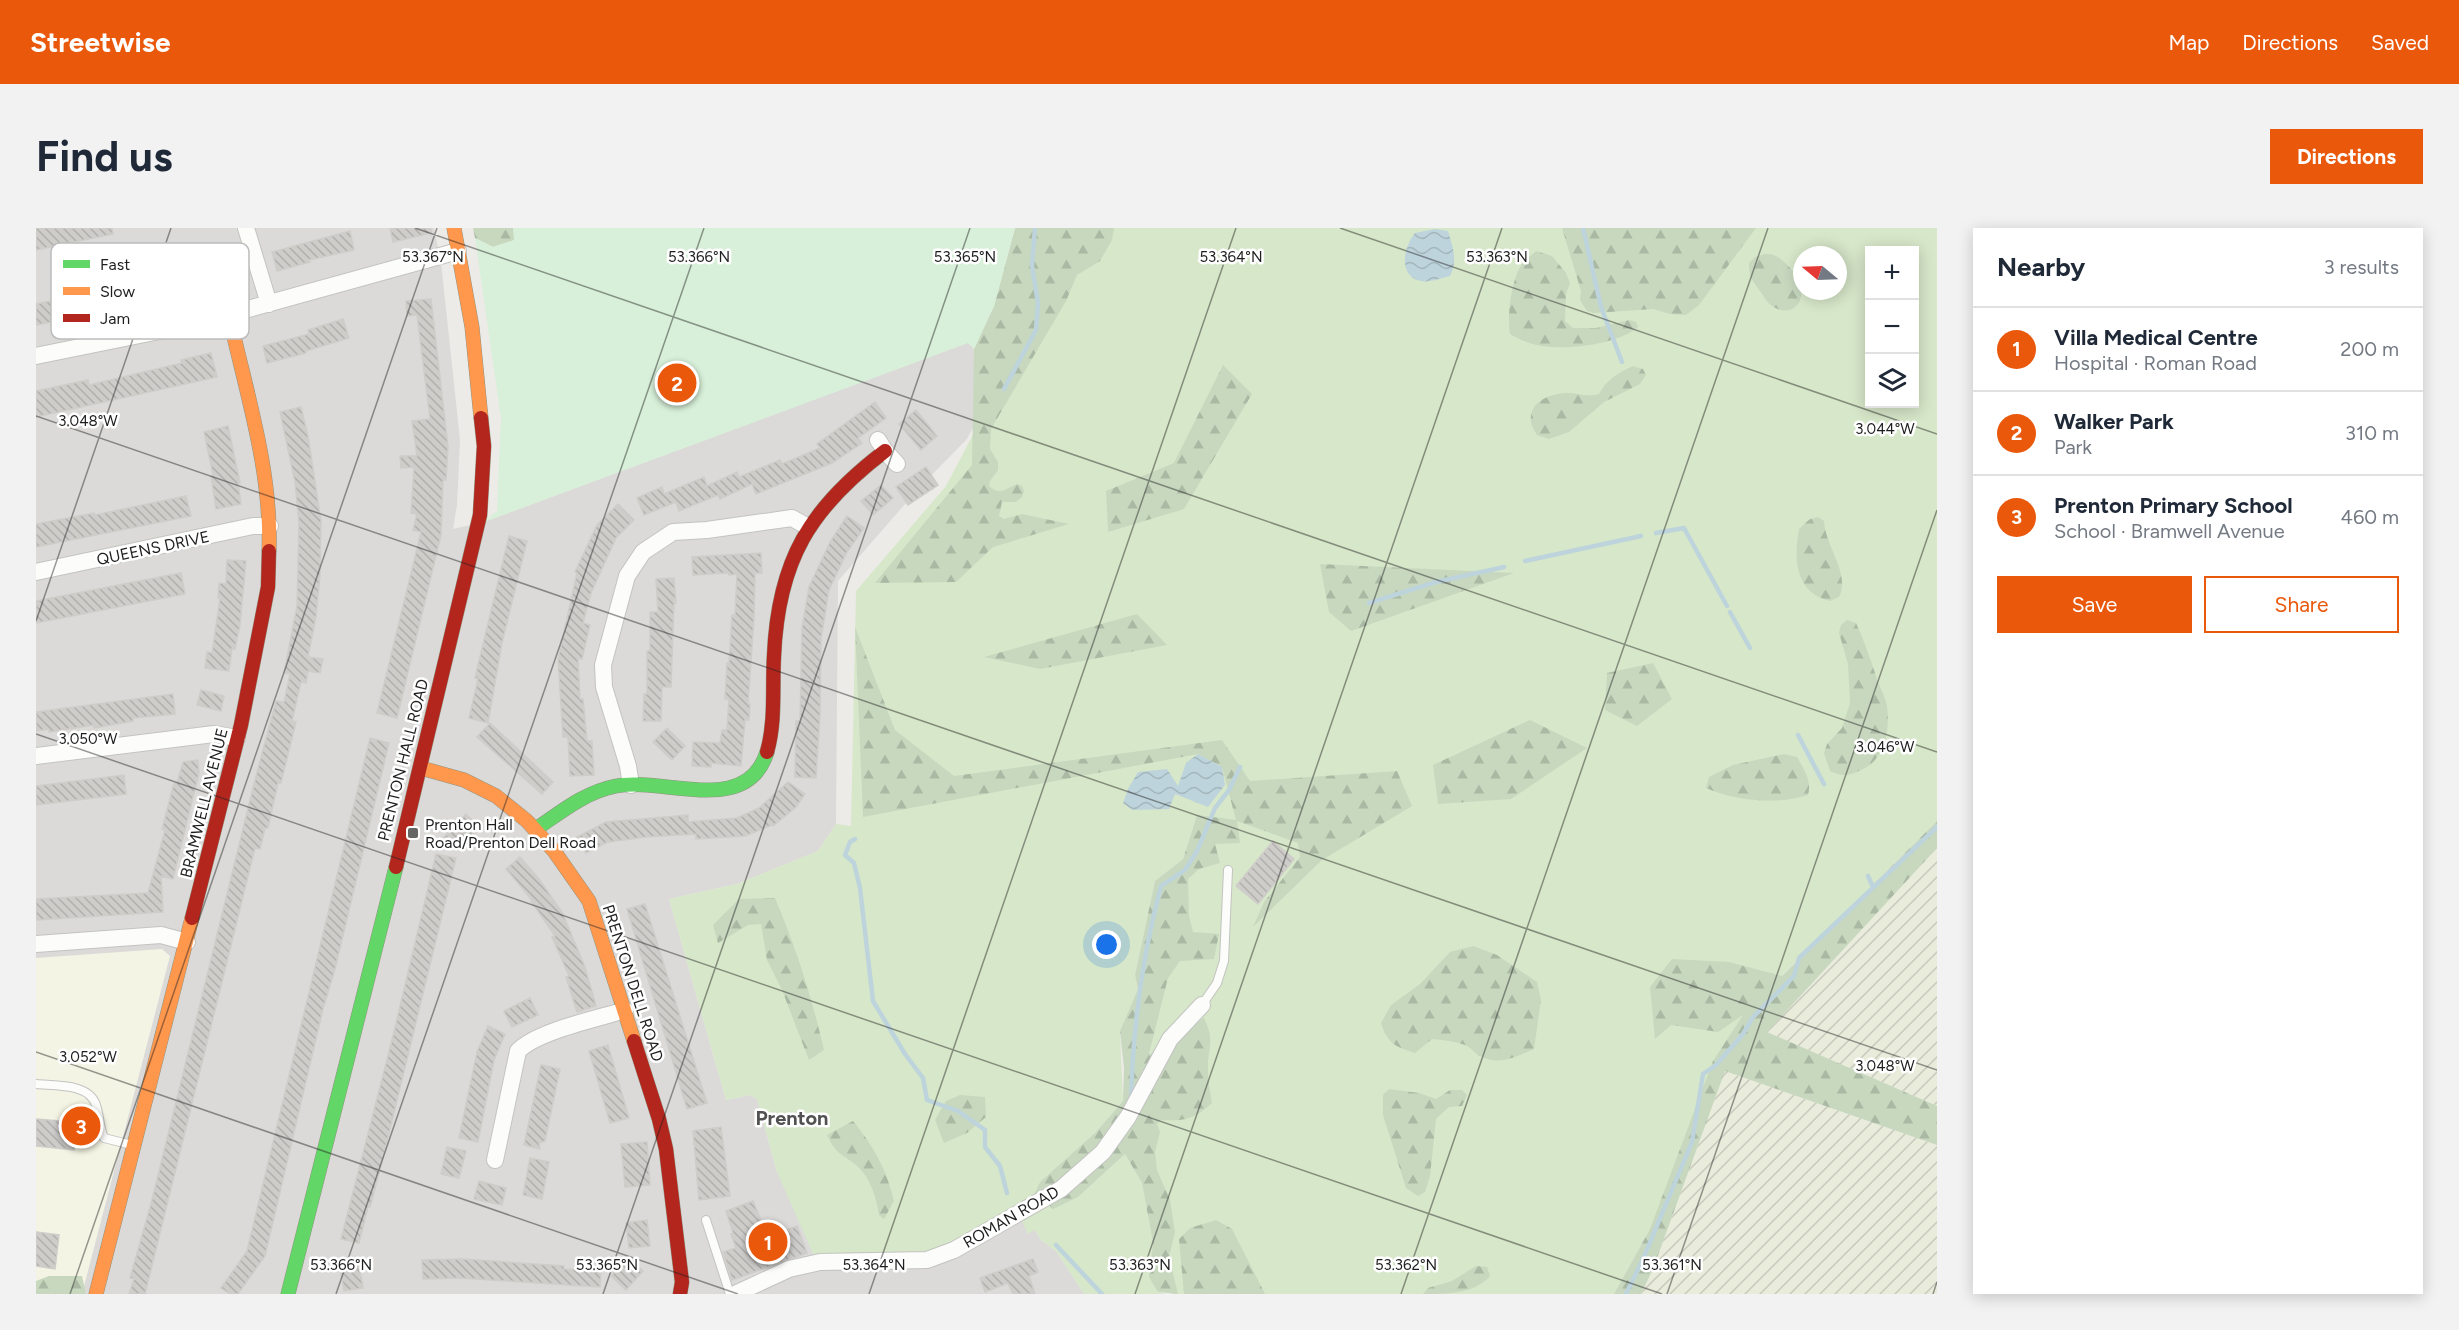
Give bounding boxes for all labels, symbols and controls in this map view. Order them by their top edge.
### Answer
text: Streetwise [30,25,170,59]
text: Map [2168,30,2209,55]
text: Directions [2242,30,2338,55]
text: Saved [2371,30,2429,55]
button: Directions [2270,129,2423,184]
text: Find us [36,131,173,182]
legend [51,243,249,339]
north arrow [1793,246,1847,300]
map controls [1865,246,1919,408]
button: + [1865,246,1919,300]
text: 53.367°N [402,248,464,266]
text: 53.366°N [668,248,730,266]
text: 53.365°N [934,248,996,266]
text: 53.364°N [1199,248,1263,266]
text: 53.363°N [1466,248,1528,266]
text: Nearby [1997,251,2085,283]
text: Fast [100,255,130,274]
text: 3 results [2324,255,2399,279]
text: Slow [100,282,135,301]
button: − [1865,300,1919,354]
text: Jam [100,309,130,328]
text: Villa Medical Centre [2054,324,2258,351]
text: 1 [2012,337,2021,361]
text: 200 m [2340,337,2399,361]
text: Hospital · Roman Road [2054,351,2257,375]
button: layers [1865,354,1919,408]
pin: 2 [658,360,696,406]
text: Walker Park [2054,408,2174,435]
text: 3.048°W [58,412,118,430]
text: 3.044°W [1855,420,1915,438]
text: 2 [2011,421,2022,445]
text: 310 m [2345,421,2399,445]
text: Park [2054,435,2092,459]
text: Prenton Primary School [2054,492,2293,519]
text: 3 [2011,505,2022,529]
text: 460 m [2340,505,2399,529]
text: School · Bramwell Avenue [2054,519,2285,543]
street label: QUEENS DRIVE [95,527,211,569]
button: Save [1997,576,2192,633]
button: Share [2204,576,2399,633]
street label: PRENTON HALL ROAD [374,677,432,843]
street label: BRAMWELL AVENUE [176,726,232,880]
text: 3.050°W [58,730,118,748]
text: 3.046°W [1856,738,1915,756]
place label: Prenton Hall Road/Prenton Dell Road [425,815,596,852]
marker: Prenton Hall Road/Prenton Dell Road [406,826,420,840]
street label: PRENTON DELL ROAD [599,902,667,1064]
your location [1092,930,1121,959]
text: 3.052°W [59,1048,118,1066]
text: 3.048°W [1855,1057,1915,1075]
pin: 3 [62,1104,100,1148]
district label: Prenton [756,1106,828,1130]
street label: ROMAN ROAD [960,1182,1062,1252]
pin: 1 [748,1220,788,1264]
text: 53.366°N [310,1256,372,1274]
text: 53.365°N [576,1256,638,1274]
text: 53.364°N [842,1256,906,1274]
text: 53.363°N [1109,1256,1171,1274]
text: 53.362°N [1375,1256,1437,1274]
text: 53.361°N [1642,1256,1702,1274]

